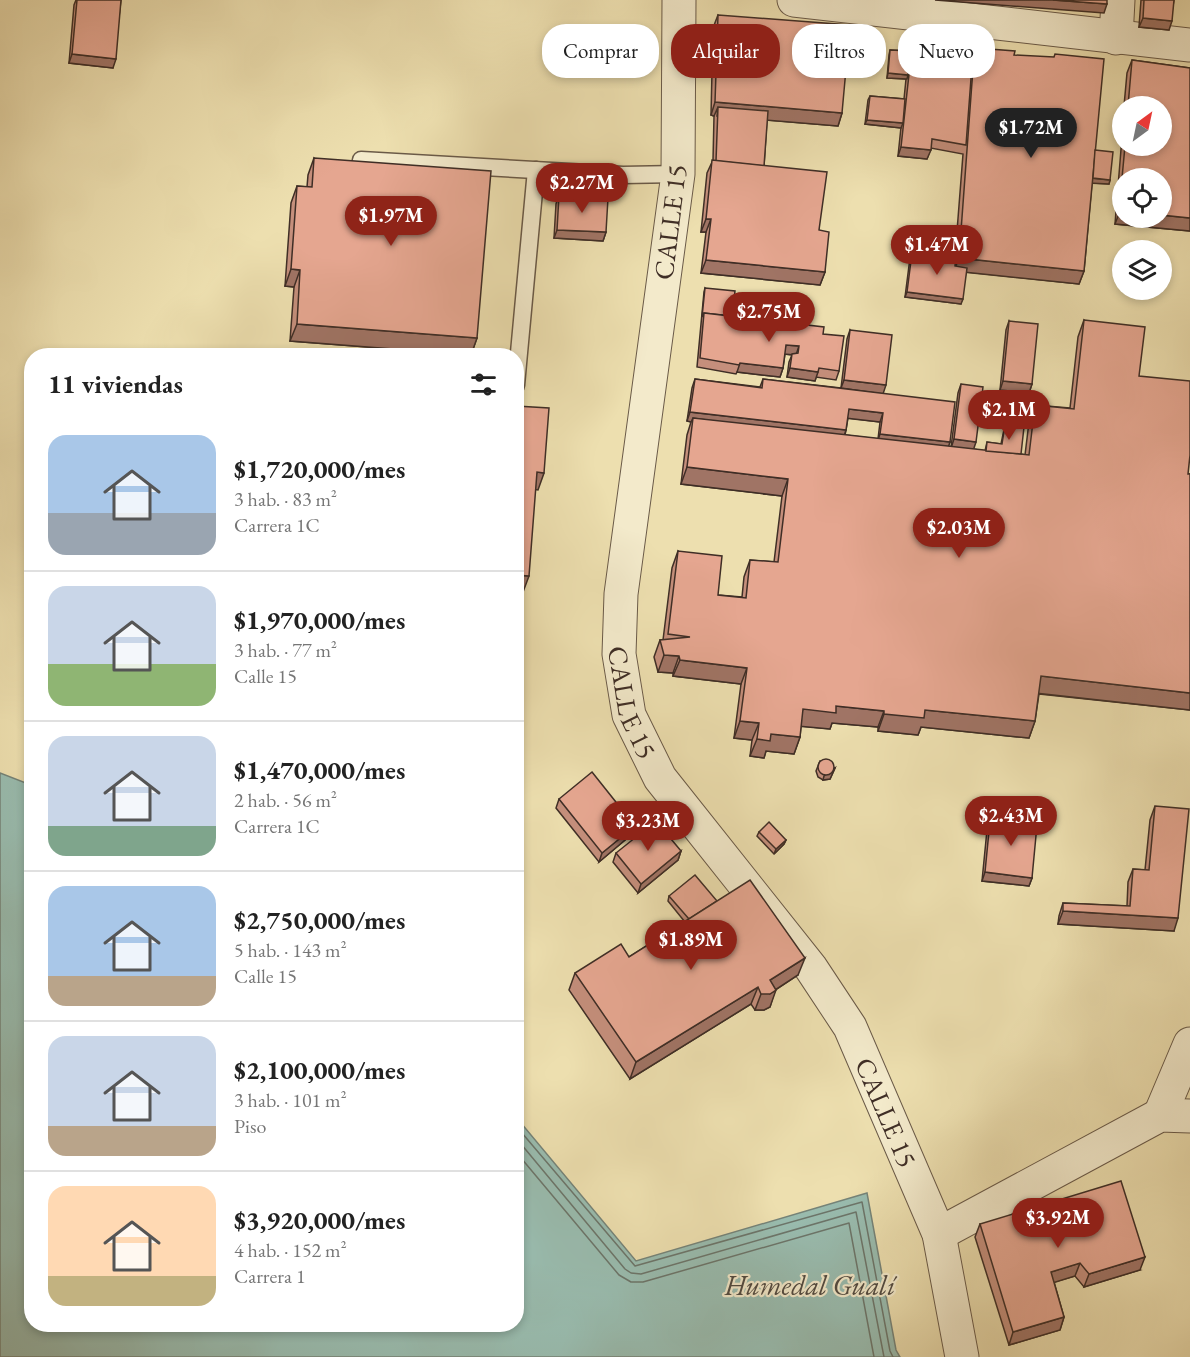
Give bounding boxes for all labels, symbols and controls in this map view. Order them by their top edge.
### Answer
chip: Comprar [542,24,659,78]
chip: Alquilar [671,24,780,78]
chip: Filtros [792,24,886,78]
chip: Nuevo [898,24,995,78]
north arrow [1112,96,1172,156]
map controls [1112,96,1172,300]
pin: $1.72M [982,108,1080,159]
text: $1.72M [999,114,1063,140]
street label: CALLE 15 [646,162,694,282]
pin: $2.27M [533,163,631,214]
button: locate [1112,168,1172,228]
text: $2.27M [550,169,614,195]
pin: $1.97M [342,196,440,247]
text: $1.97M [359,202,423,228]
pin: $1.47M [888,225,986,276]
text: $1.47M [905,231,969,257]
button: layers [1112,240,1172,300]
pin: $2.75M [720,292,818,343]
text: $2.75M [737,298,801,324]
text: 11 viviendas [48,367,183,401]
icon: filters [467,368,500,401]
pin: $2.1M [967,390,1051,441]
text: $2.1M [982,396,1036,422]
text: $1,720,000/mes [234,452,405,486]
icon: home [96,459,168,531]
text: 3 hab. · 83 m² [234,486,337,512]
pin: $2.03M [910,508,1008,559]
text: Carrera 1C [234,512,320,538]
text: $2.03M [927,514,991,540]
text: $1,970,000/mes [234,603,405,637]
icon: home [96,610,168,682]
text: 3 hab. · 77 m² [234,637,337,663]
street label: CALLE 15 [600,643,665,764]
text: Calle 15 [234,663,297,689]
text: $1,470,000/mes [234,753,405,787]
icon: home [96,760,168,832]
text: 2 hab. · 56 m² [234,787,337,813]
pin: $2.43M [962,796,1060,847]
pin: $3.23M [599,801,697,852]
text: $2.43M [979,802,1043,828]
text: $3.23M [616,807,680,833]
text: Carrera 1C [234,813,320,839]
text: $2,750,000/mes [234,903,405,937]
icon: home [96,910,168,982]
pin: $1.89M [642,920,740,971]
text: $1.89M [659,926,723,952]
text: 5 hab. · 143 m² [234,937,347,963]
text: Calle 15 [234,963,297,989]
street label: CALLE 15 [848,1052,926,1172]
text: $2,100,000/mes [234,1053,405,1087]
icon: home [96,1060,168,1132]
text: 3 hab. · 101 m² [234,1087,347,1113]
text: Piso [234,1113,266,1139]
pin: $3.92M [1009,1198,1107,1249]
text: $3,920,000/mes [234,1203,405,1237]
text: $3.92M [1026,1204,1090,1230]
icon: home [96,1210,168,1282]
text: 4 hab. · 152 m² [234,1237,347,1263]
text: Carrera 1 [234,1263,306,1289]
water label: Humedal Gualí [724,1267,898,1303]

